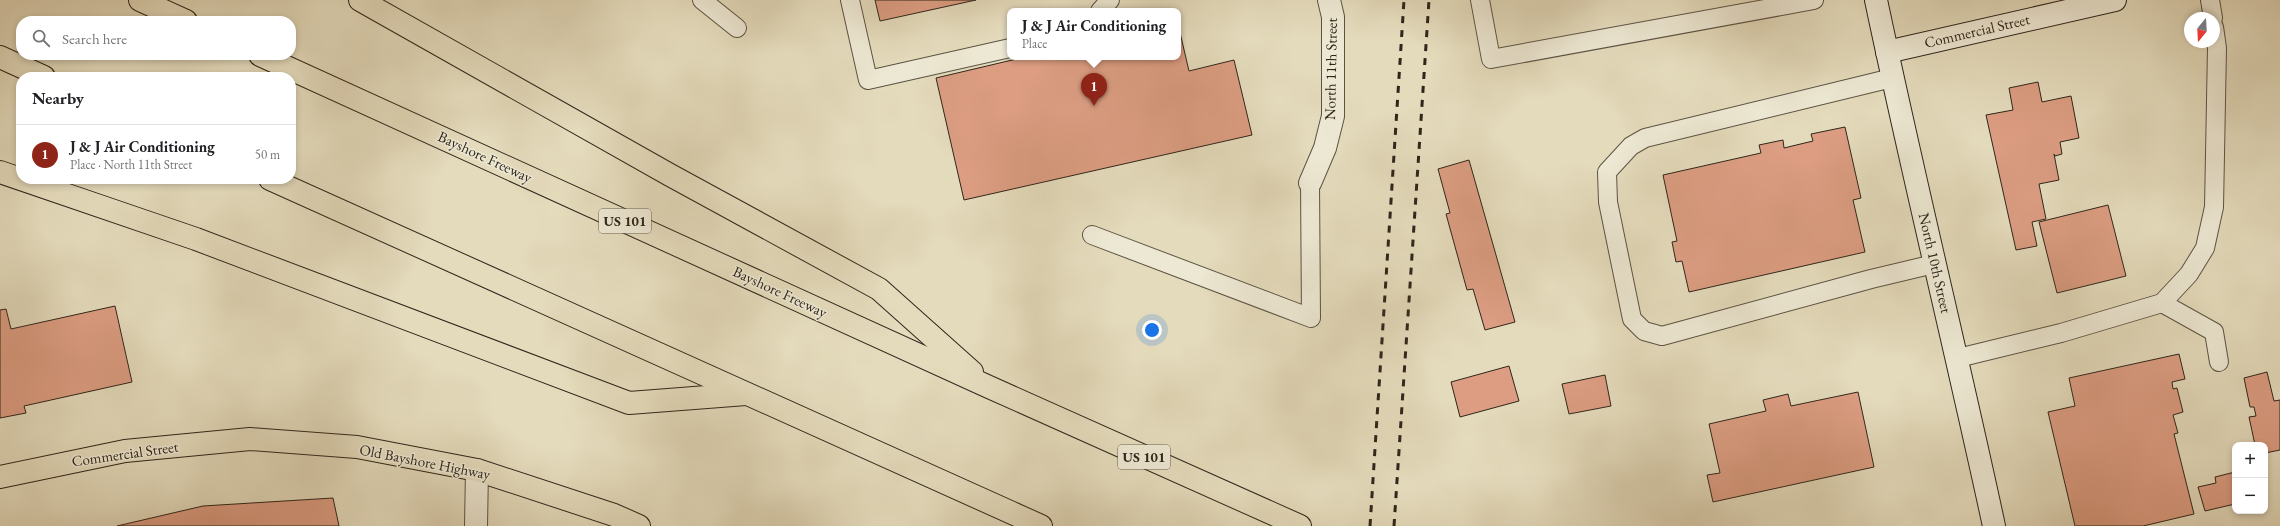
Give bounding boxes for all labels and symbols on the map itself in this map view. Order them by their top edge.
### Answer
street label: Commercial Street [1922,9,2032,52]
north arrow [2184,12,2220,48]
street label: North 11th Street [1320,17,1341,120]
pin: 1 [1081,73,1107,106]
street label: Bayshore Freeway [435,126,536,187]
road number: US 101 [599,209,651,233]
street label: North 10th Street [1915,211,1956,315]
street label: Bayshore Freeway [730,261,831,322]
your location [1142,320,1162,340]
street label: Commercial Street [70,437,180,470]
street label: Old Bayshore Highway [358,440,493,484]
road number: US 101 [1118,445,1170,469]

